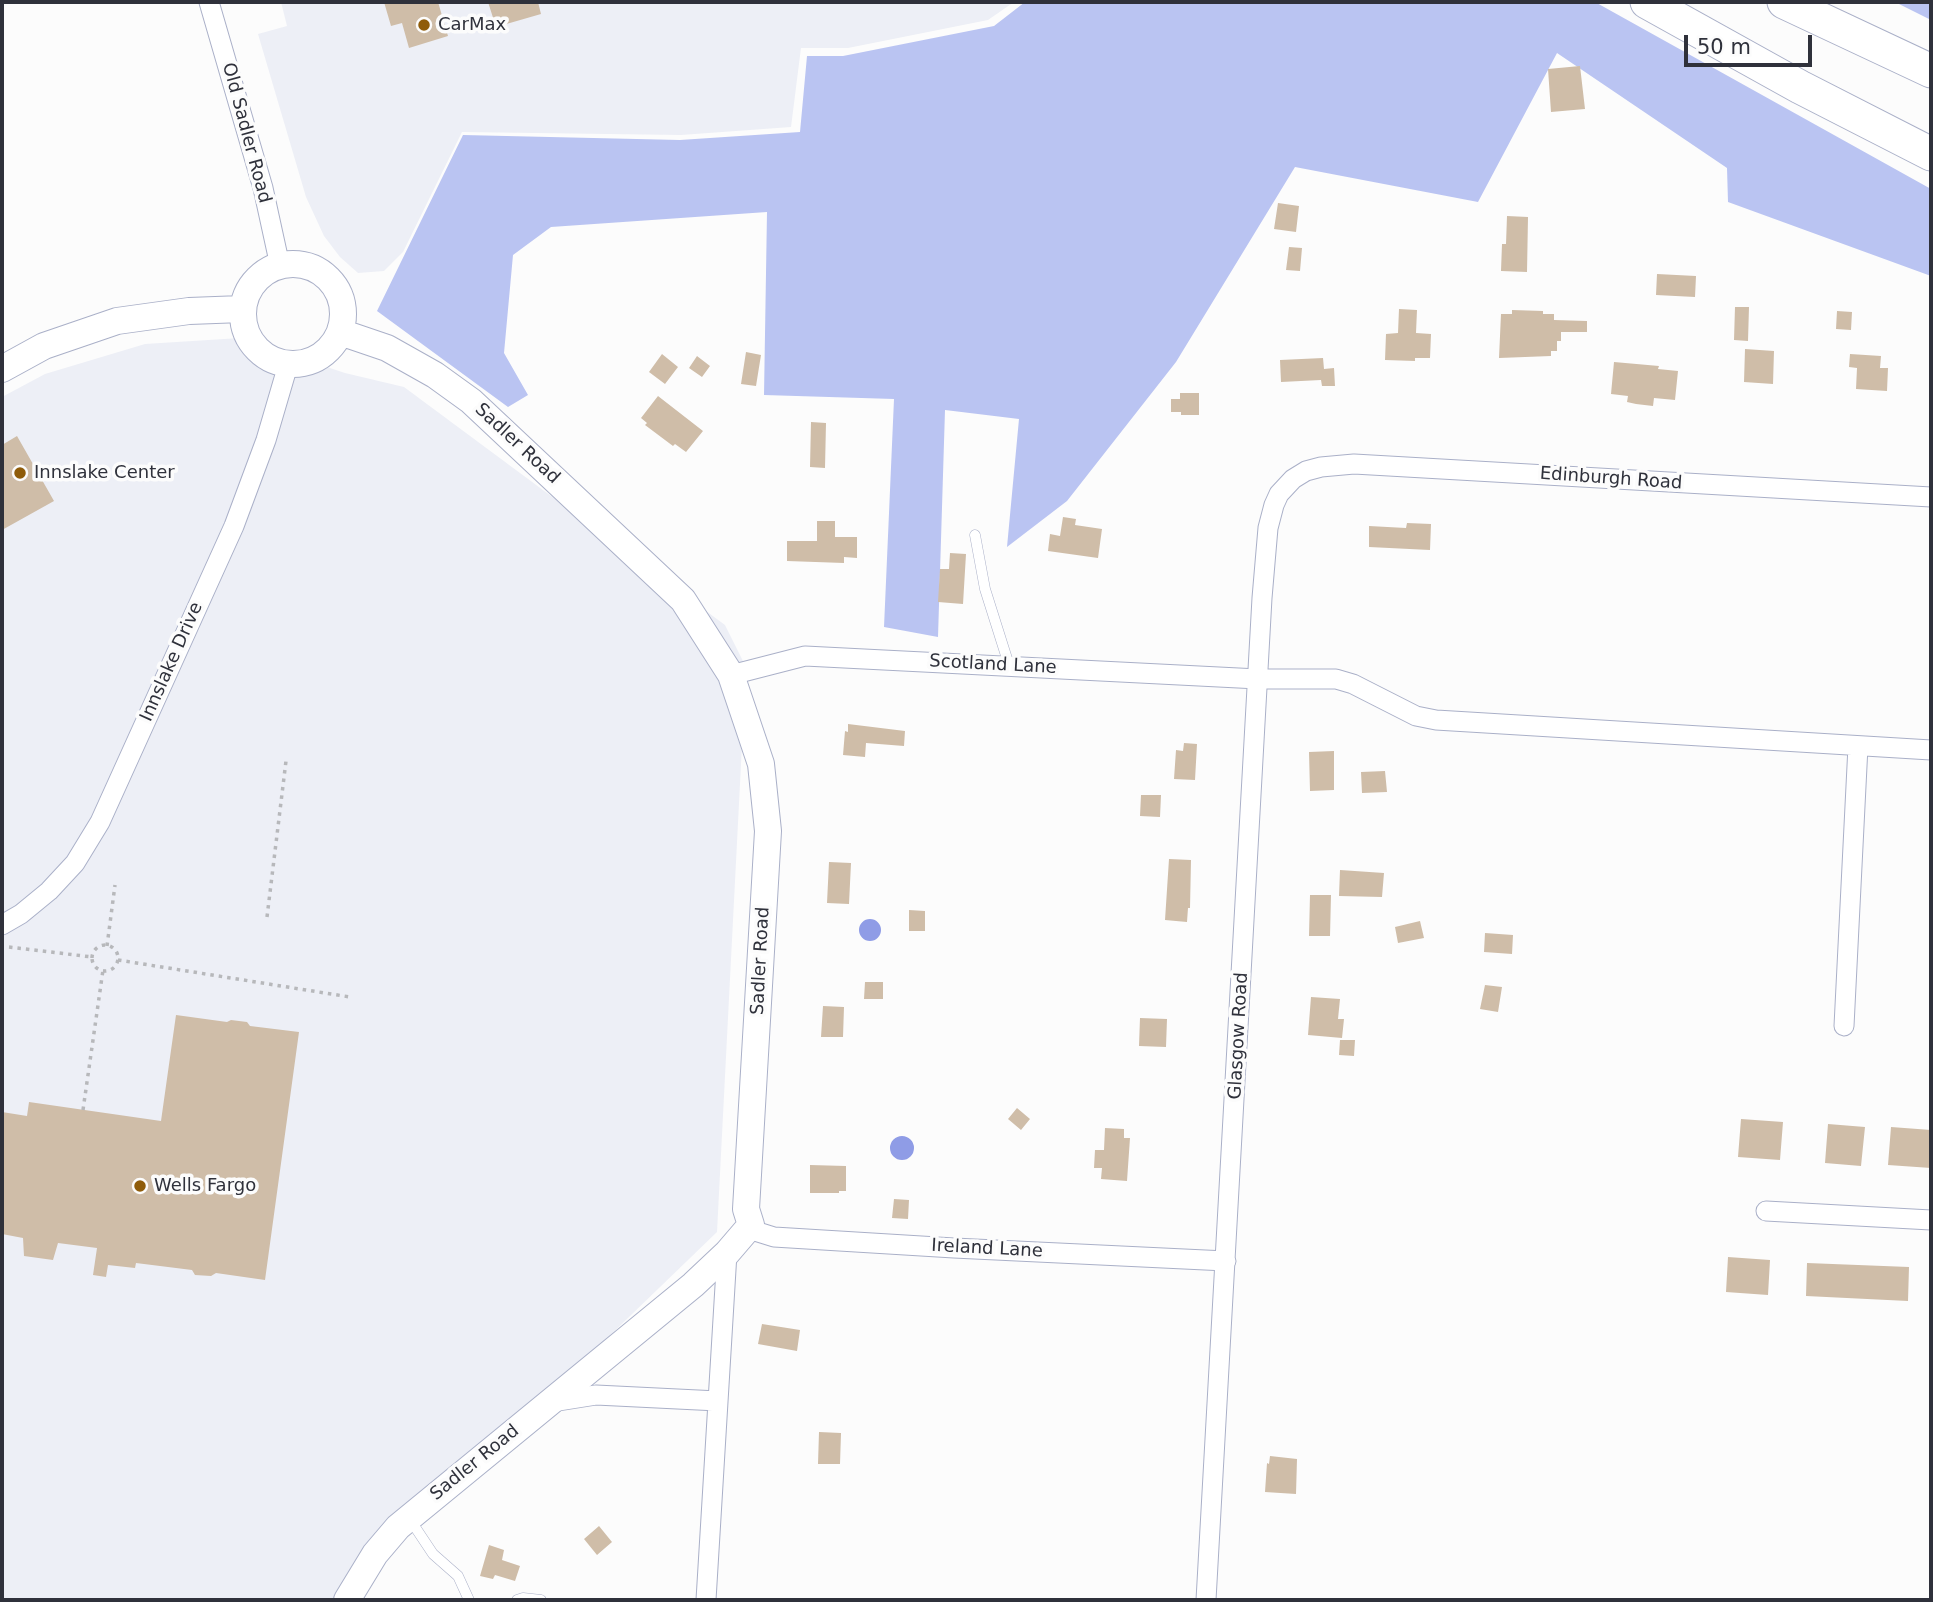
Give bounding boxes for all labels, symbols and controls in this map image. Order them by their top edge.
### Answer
place label: CarMax [438,14,506,36]
marker: CarMax [416,17,432,33]
scale bar [1688,21,1816,65]
text: 50 m [1697,35,1751,59]
street label: Old Sadler Road [217,60,275,206]
street label: Sadler Road [470,399,564,489]
place label: Innslake Center [34,462,175,484]
street label: Edinburgh Road [1539,463,1683,495]
marker: Innslake Center [12,465,28,481]
street label: Innslake Drive [136,599,208,725]
street label: Scotland Lane [929,651,1057,679]
street label: Sadler Road [747,906,775,1016]
street label: Glasgow Road [1225,972,1253,1100]
place label: Wells Fargo [154,1175,256,1197]
marker: Wells Fargo [132,1178,148,1194]
street label: Ireland Lane [931,1235,1043,1263]
street label: Sadler Road [426,1421,524,1505]

